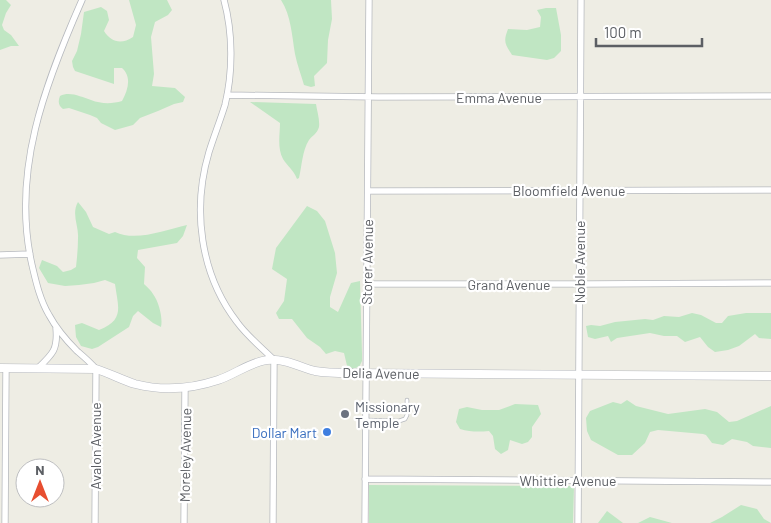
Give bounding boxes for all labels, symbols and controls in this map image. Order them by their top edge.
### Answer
scale bar [596,15,702,47]
text: 100 m [604,23,642,41]
street label: Emma Avenue [456,89,542,106]
street label: Bloomfield Avenue [512,182,626,199]
street label: Storer Avenue [358,219,376,305]
street label: Noble Avenue [571,221,588,303]
street label: Grand Avenue [467,276,551,293]
street label: Delia Avenue [342,364,420,382]
place label: Missionary Temple [355,398,420,431]
street label: Avalon Avenue [87,402,104,490]
street label: Moreley Avenue [176,408,194,502]
marker: Missionary Temple [339,408,351,420]
place label: Dollar Mart [252,424,317,441]
marker: Dollar Mart [321,426,333,438]
north arrow [15,458,65,508]
text: N [35,461,45,478]
street label: Whittier Avenue [519,472,617,489]

